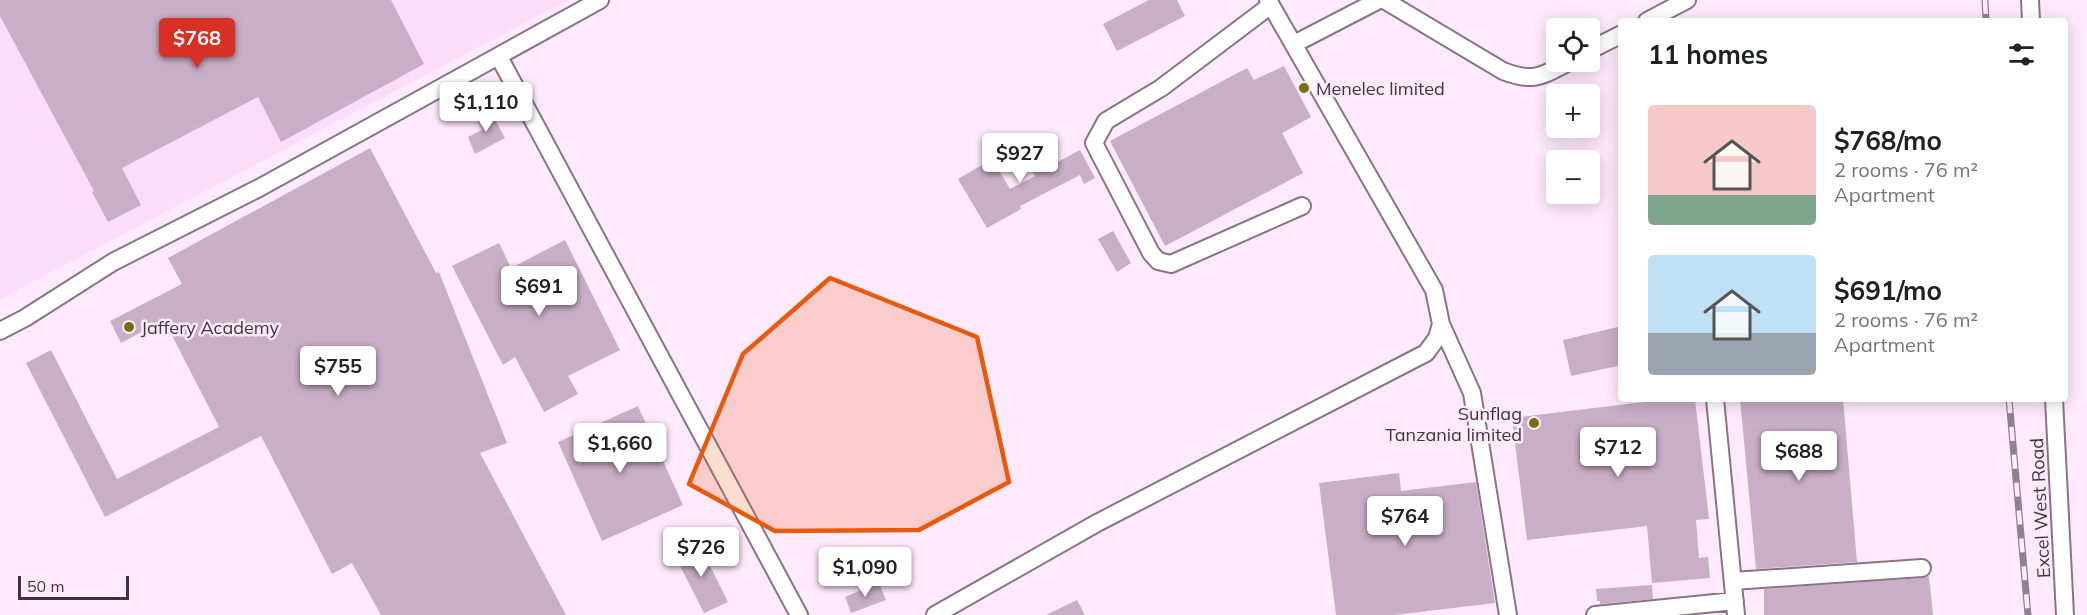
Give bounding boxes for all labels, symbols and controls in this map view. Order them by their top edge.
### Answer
pin: $768 [161,18,233,69]
map controls [1546,18,1600,204]
button: locate [1546,18,1600,72]
text: $768 [173,25,221,50]
text: 11 homes [1648,38,1768,71]
icon: filters [2005,38,2038,71]
place label: Menelec limited [1316,77,1445,100]
marker: Menelec limited [1297,81,1311,95]
pin: $1,110 [437,82,535,133]
button: + [1546,84,1600,138]
text: $1,110 [454,89,518,114]
text: $768/mo [1834,124,1942,157]
icon: home [1696,129,1768,201]
pin: $927 [984,133,1056,184]
text: $927 [996,140,1044,165]
button: − [1546,150,1600,204]
text: 2 rooms · 76 m² [1834,157,1978,182]
text: Apartment [1834,182,1935,207]
pin: $691 [503,266,575,317]
text: $691 [515,273,563,298]
text: $691/mo [1834,274,1942,307]
icon: home [1696,279,1768,351]
text: 2 rooms · 76 m² [1834,307,1978,332]
place label: Jaffery Academy [141,316,280,339]
marker: Jaffery Academy [122,320,136,334]
text: Apartment [1834,332,1935,357]
pin: $755 [302,346,374,397]
text: $755 [314,353,362,378]
place label: Sunflag Tanzania limited [1385,402,1522,446]
marker: Sunflag Tanzania limited [1527,416,1541,430]
pin: $1,660 [571,423,669,474]
pin: $712 [1582,427,1654,478]
text: $1,660 [588,430,652,455]
pin: $688 [1763,431,1835,482]
text: $712 [1594,434,1642,459]
street label: Excel West Road [2025,437,2055,579]
text: $688 [1775,438,1823,463]
pin: $764 [1369,496,1441,547]
text: $764 [1381,503,1429,528]
pin: $726 [665,527,737,578]
text: $726 [677,534,725,559]
pin: $1,090 [816,547,914,598]
text: $1,090 [833,554,897,579]
scale bar [18,573,129,600]
text: 50 m [27,576,64,596]

